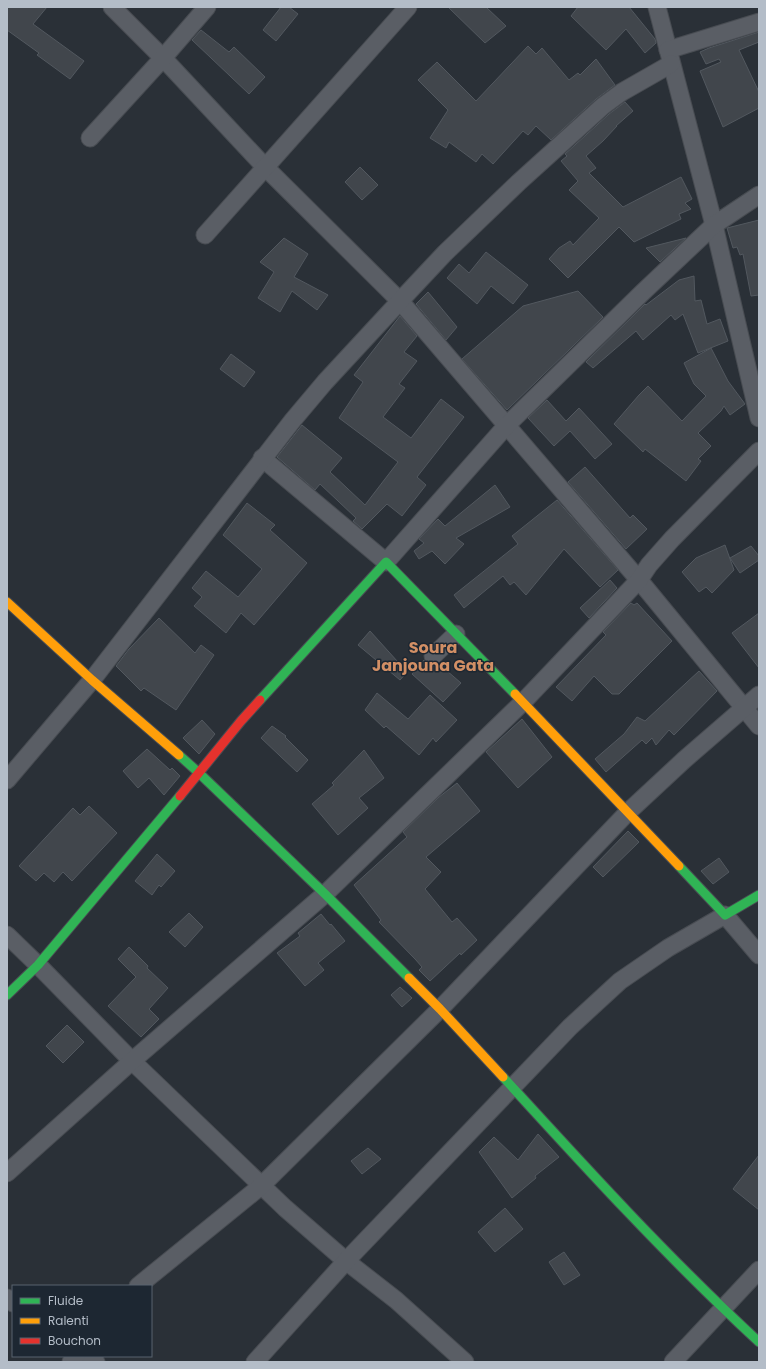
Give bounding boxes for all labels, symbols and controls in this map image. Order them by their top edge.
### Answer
district label: Soura Janjouna Gata [372,636,494,677]
legend [12,1285,152,1357]
text: Fluide [48,1292,83,1309]
text: Ralenti [48,1312,89,1329]
text: Bouchon [48,1332,101,1349]

